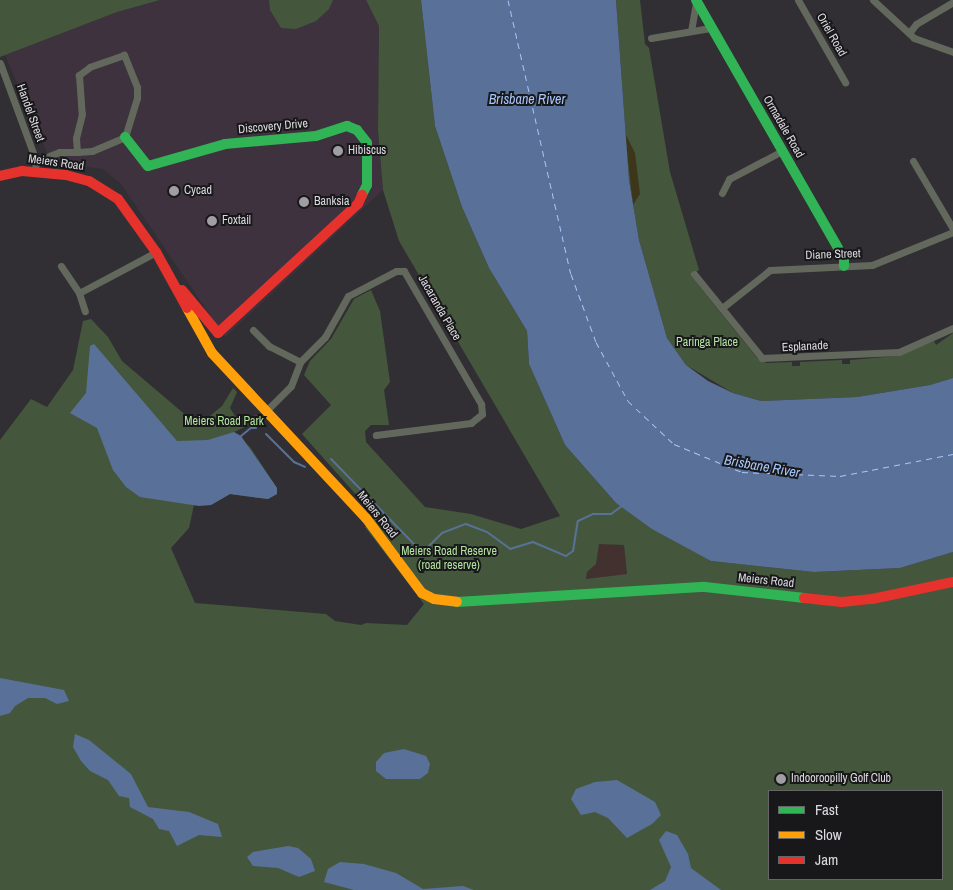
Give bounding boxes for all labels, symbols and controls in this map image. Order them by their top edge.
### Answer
street label: Oriel Road [813,11,849,59]
street label: Handel Street [13,82,47,144]
water label: Brisbane River [489,91,565,107]
street label: Ormadale Road [759,93,807,161]
street label: Discovery Drive [238,117,308,137]
place label: Hibiscus [348,144,386,158]
marker: Hibiscus [332,145,344,157]
street label: Meiers Road [27,152,85,174]
place label: Cycad [184,184,212,198]
marker: Cycad [168,185,180,197]
place label: Banksia [314,195,350,209]
marker: Banksia [298,196,310,208]
place label: Foxtail [222,214,251,228]
marker: Foxtail [206,215,218,227]
street label: Diane Street [805,247,861,263]
street label: Jacaranda Place [414,273,464,343]
park label: Paringa Place [676,336,738,350]
street label: Esplanade [781,339,829,355]
park label: Meiers Road Park [184,415,264,429]
water label: Brisbane River [723,451,801,481]
street label: Meiers Road [354,489,400,541]
park label: Meiers Road Reserve (road reserve) [401,545,497,573]
street label: Meiers Road [737,571,795,591]
place label: Indooroopilly Golf Club [791,772,891,786]
marker: Indooroopilly Golf Club [775,773,787,785]
legend [768,790,943,880]
text: Fast [815,799,838,820]
text: Slow [815,824,842,845]
text: Jam [815,849,838,870]

